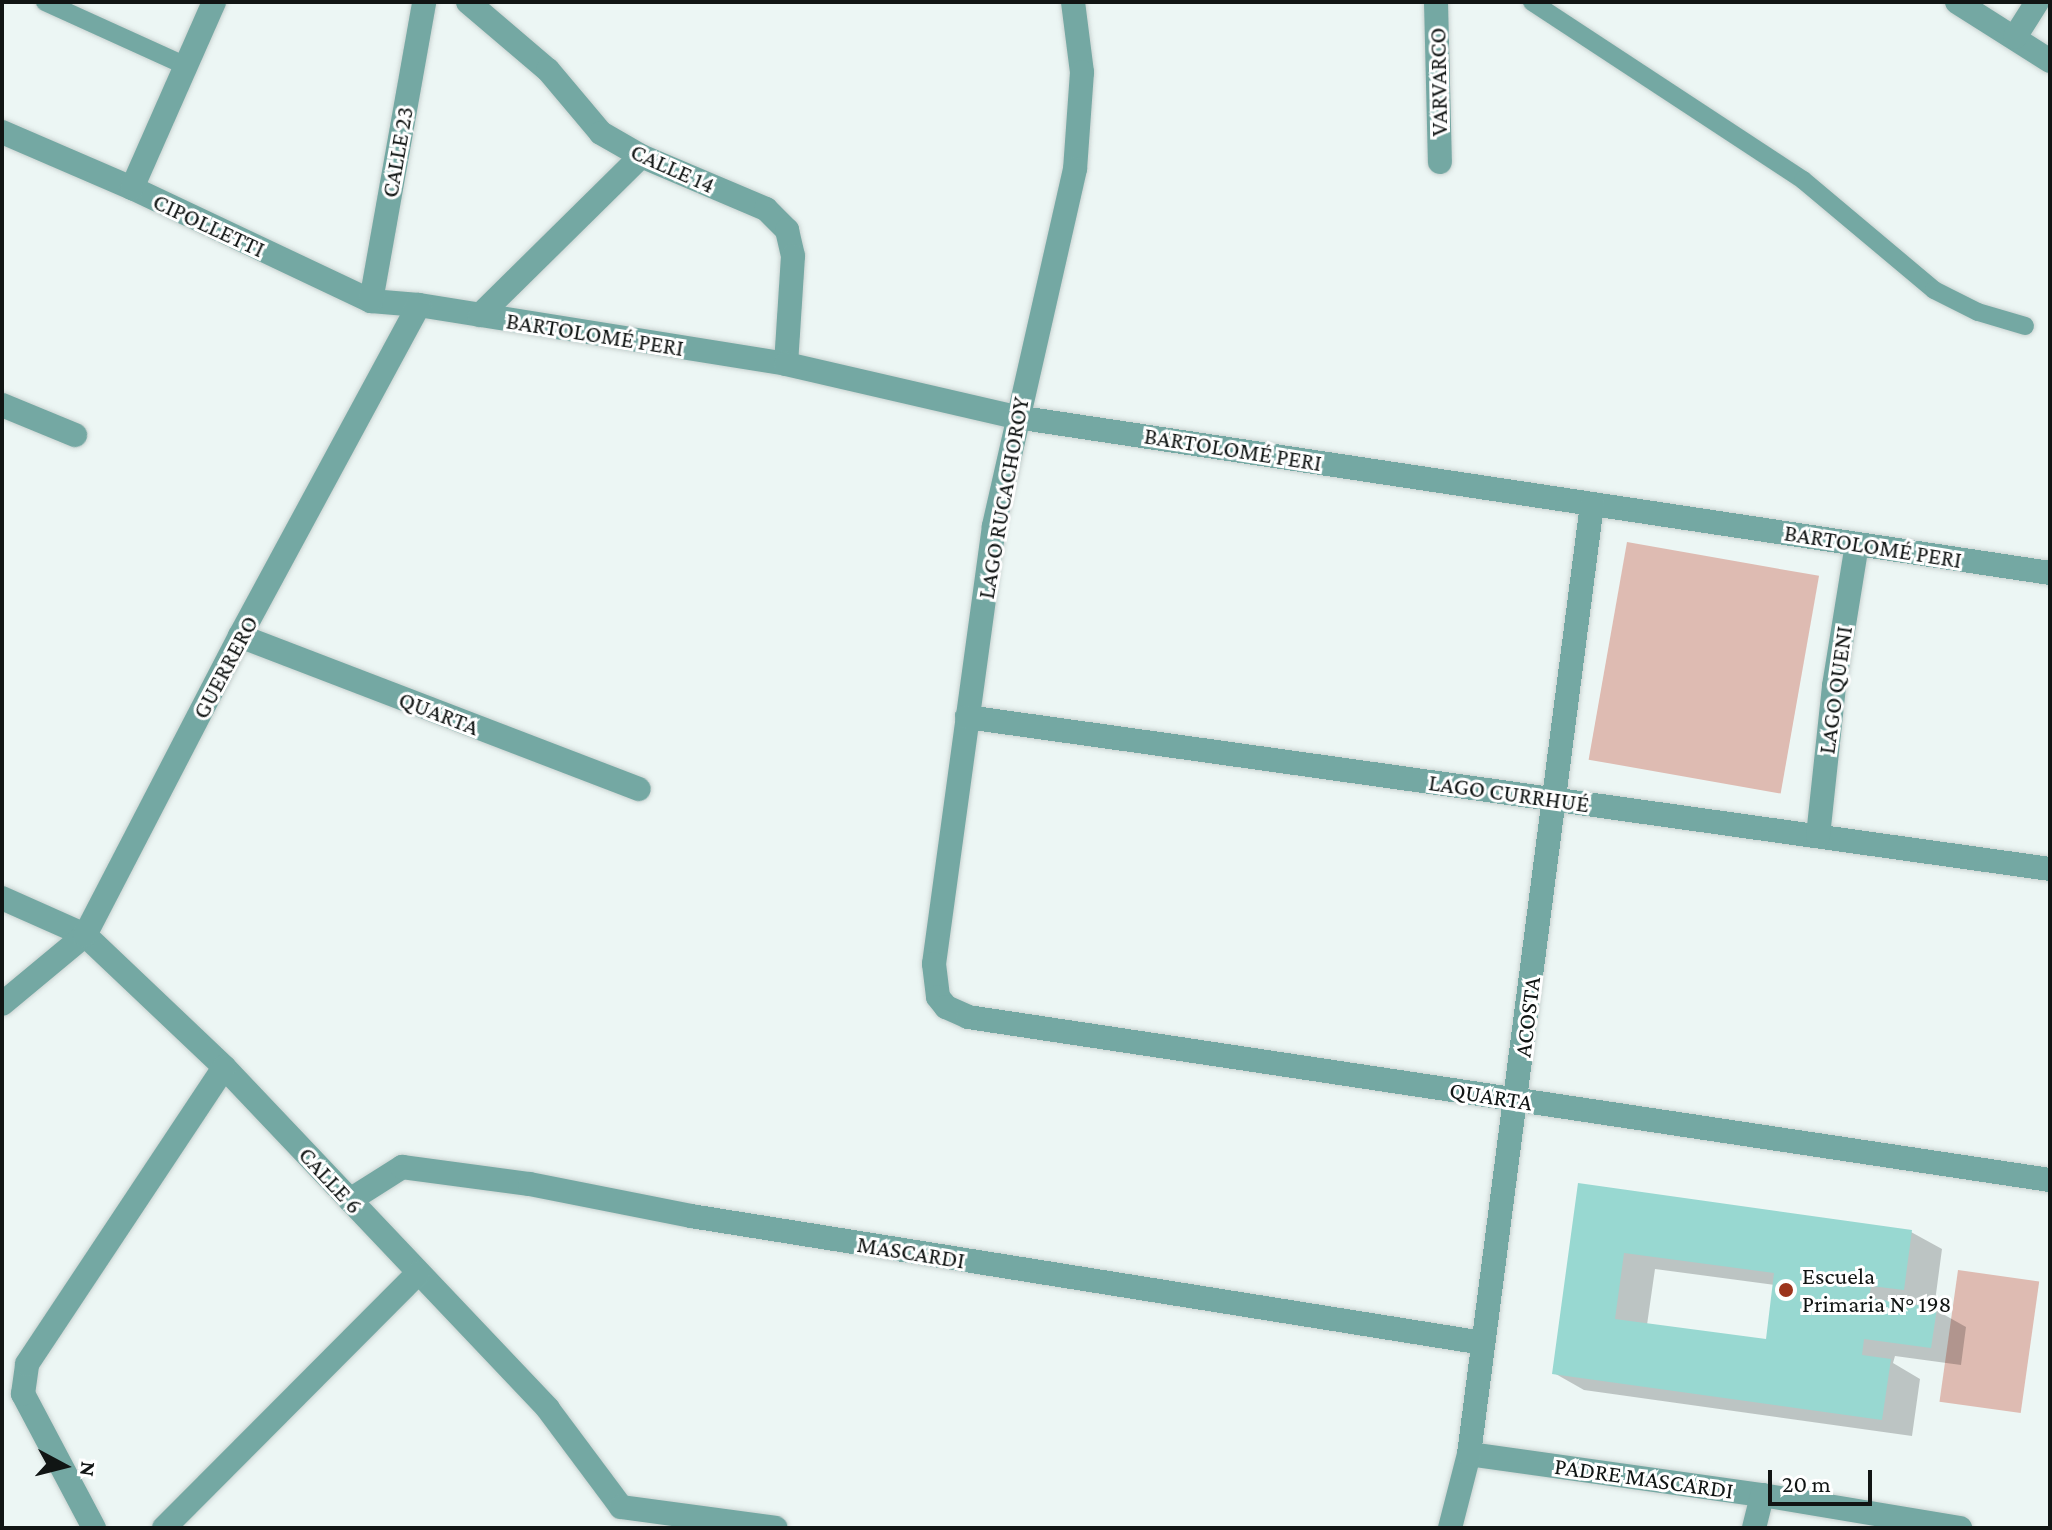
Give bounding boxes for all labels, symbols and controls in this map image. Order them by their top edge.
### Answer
street label: VARVARCO [1423,27,1453,137]
street label: CALLE 23 [375,104,419,200]
street label: CALLE 14 [626,137,720,199]
street label: CIPOLLETTI [149,187,269,263]
street label: BARTOLOMÉ PERI [504,306,686,362]
street label: LAGO RUCACHOROY [971,395,1035,601]
street label: BARTOLOMÉ PERI [1142,421,1324,477]
street label: BARTOLOMÉ PERI [1782,518,1964,574]
street label: GUERRERO [186,611,264,723]
street label: LAGO QUENI [1812,624,1858,756]
street label: QUARTA [395,685,483,741]
street label: LAGO CURRHUÉ [1427,767,1591,819]
street label: ACOSTA [1508,975,1546,1059]
street label: QUARTA [1447,1075,1535,1117]
street label: CALLE 6 [293,1140,369,1220]
street label: MASCARDI [855,1229,967,1275]
place label: Escuela Primaria N° 198 [1802,1262,1952,1318]
marker: Escuela Primaria N° 198 [1777,1281,1795,1299]
north arrow [24,1426,104,1506]
street label: PADRE MASCARDI [1553,1451,1735,1505]
scale bar [1772,1454,1876,1504]
text: N [75,1460,102,1478]
text: 20 m [1782,1470,1831,1497]

